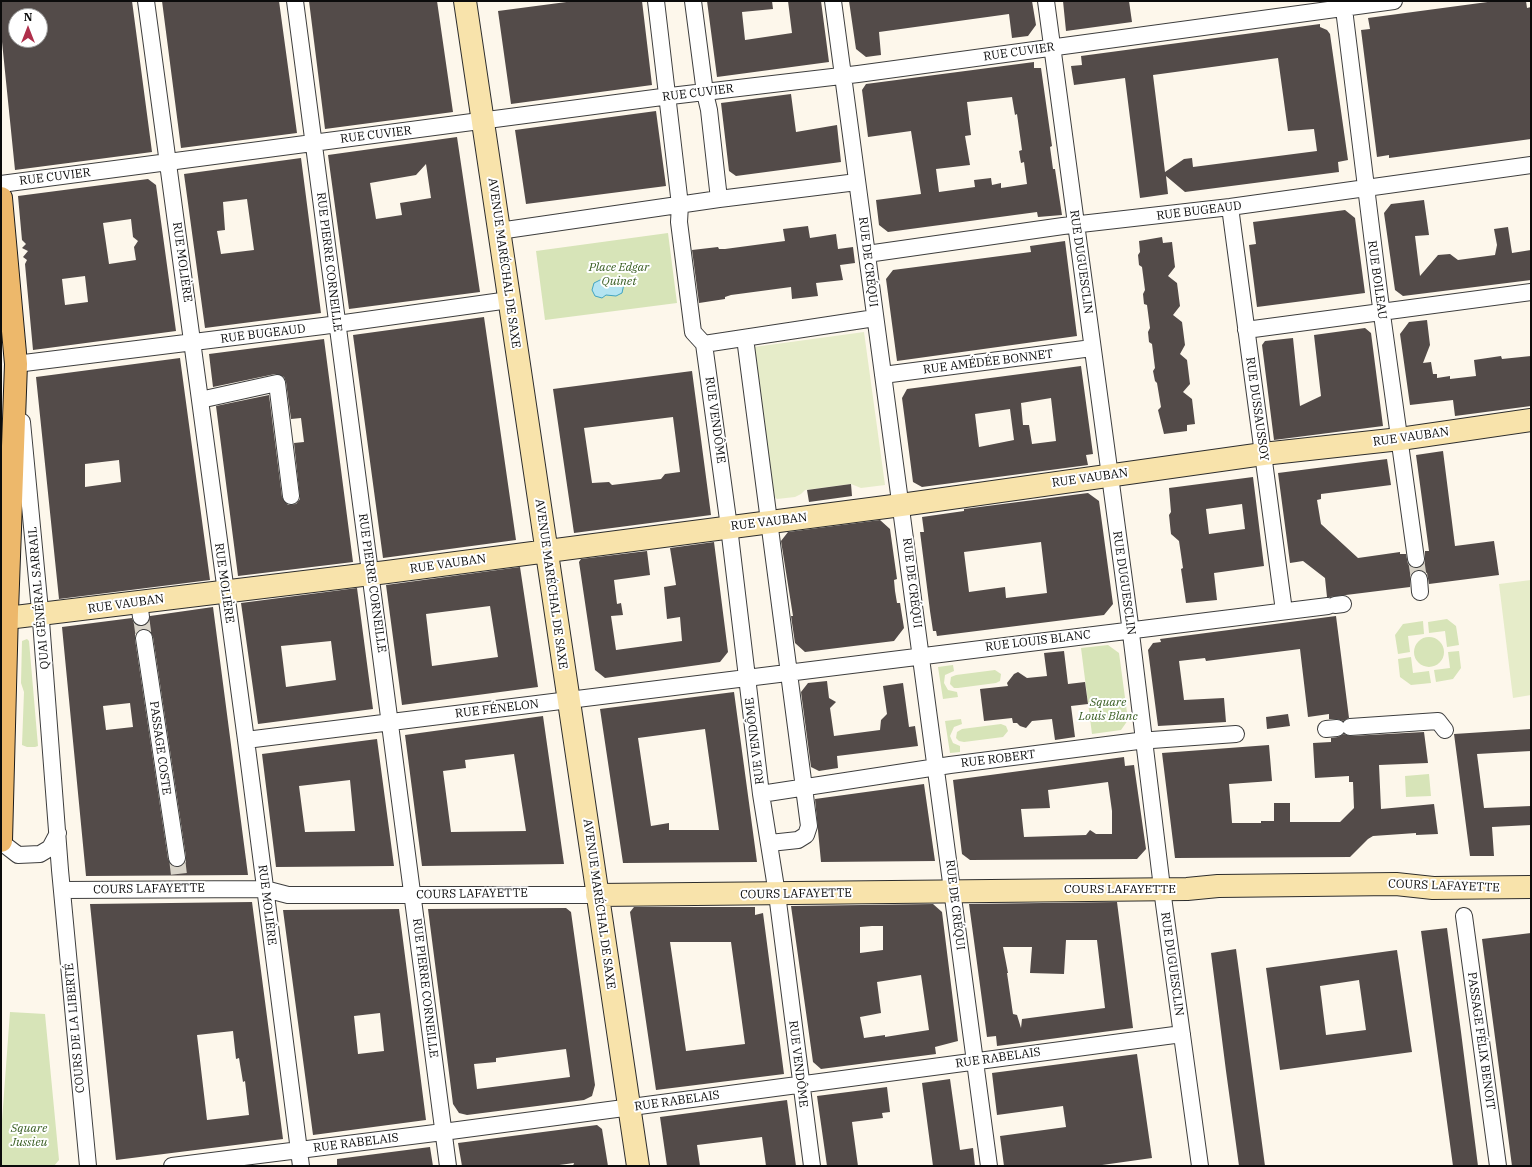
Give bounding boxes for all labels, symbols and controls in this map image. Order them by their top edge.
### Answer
north arrow [8,8,48,48]
text: N [24,10,32,24]
street label: RUE CUVIER [982,40,1056,64]
street label: RUE CUVIER [662,81,734,105]
street label: RUE CUVIER [340,123,412,147]
street label: RUE CUVIER [19,165,91,189]
street label: AVENUE MARÉCHAL DE SAXE [485,177,523,349]
street label: RUE PIERRE CORNEILLE [313,191,345,333]
street label: RUE BUGEAUD [1156,199,1242,223]
street label: RUE DUGUESCLIN [1067,209,1095,315]
street label: RUE DE CRÉQUI [855,216,881,308]
street label: RUE MOLIÈRE [169,221,195,303]
street label: RUE BOILEAU [1364,240,1390,320]
park label: Place Edgar Quinet [589,261,649,289]
street label: RUE BUGEAUD [220,322,306,346]
street label: RUE AMÉDÉE BONNET [922,347,1054,377]
street label: RUE DUSSAUSSOY [1243,356,1271,462]
street label: RUE VENDÔME [702,376,728,464]
street label: RUE VAUBAN [1372,425,1450,449]
street label: RUE VAUBAN [1051,466,1129,490]
street label: AVENUE MARÉCHAL DE SAXE [532,498,570,670]
street label: RUE VAUBAN [730,510,808,534]
street label: RUE PIERRE CORNEILLE [355,512,389,654]
street label: QUAI GÉNÉRAL SARRAIL [26,526,52,670]
street label: RUE DUGUESCLIN [1110,530,1138,636]
street label: RUE DE CRÉQUI [899,537,925,629]
street label: RUE MOLIÈRE [211,542,237,624]
street label: RUE VAUBAN [409,552,487,576]
street label: RUE VAUBAN [87,592,165,616]
street label: RUE LOUIS BLANC [984,627,1092,655]
park label: Square Louis Blanc [1078,696,1138,724]
street label: RUE FÉNELON [454,697,540,721]
street label: RUE VENDÔME [743,697,767,785]
street label: PASSAGE COSTE [146,700,174,796]
street label: RUE ROBERT [960,747,1036,771]
street label: AVENUE MARÉCHAL DE SAXE [580,818,618,990]
street label: RUE DE CRÉQUI [942,859,968,951]
street label: RUE MOLIÈRE [255,864,279,946]
street label: COURS LAFAYETTE [1388,877,1500,895]
street label: COURS LAFAYETTE [93,881,205,897]
street label: COURS LAFAYETTE [1064,883,1176,897]
street label: COURS LAFAYETTE [416,886,528,902]
street label: COURS LAFAYETTE [740,886,852,902]
street label: RUE DUGUESCLIN [1158,911,1186,1017]
street label: RUE PIERRE CORNEILLE [409,917,441,1059]
street label: COURS DE LA LIBERTÉ [62,962,88,1094]
street label: PASSAGE FÉLIX BENOIT [1464,971,1498,1111]
street label: RUE VENDÔME [786,1020,810,1108]
street label: RUE RABELAIS [954,1045,1042,1071]
street label: RUE RABELAIS [633,1088,721,1114]
park label: Square Jussieu [11,1122,47,1150]
street label: RUE RABELAIS [312,1131,400,1155]

